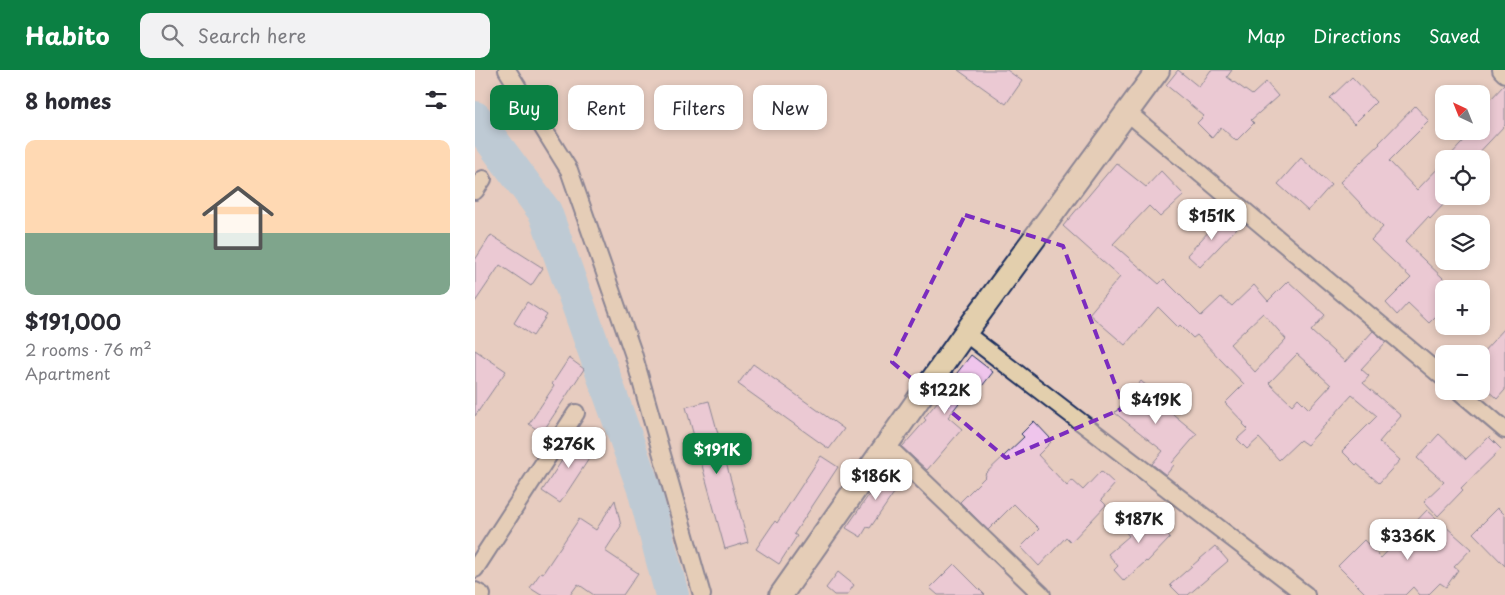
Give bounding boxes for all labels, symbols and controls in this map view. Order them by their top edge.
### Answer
search box [140,13,490,58]
text: Habito [25,17,110,53]
icon: search [158,21,186,49]
text: Search here [198,21,306,49]
text: Map [1247,22,1285,49]
text: Directions [1313,22,1401,49]
text: Saved [1429,22,1480,49]
text: 8 homes [25,84,111,116]
chip: Buy [490,85,558,130]
chip: Rent [568,85,644,130]
chip: Filters [654,85,743,130]
chip: New [753,85,827,130]
north arrow [1435,85,1490,140]
map controls [1435,85,1490,400]
icon: filters [422,86,450,114]
button: locate [1435,150,1490,205]
icon: home [193,173,283,263]
pin: $151K [1177,198,1247,241]
text: $151K [1189,203,1235,227]
button: layers [1435,215,1490,270]
button: + [1435,280,1490,335]
text: $191,000 [25,305,121,337]
text: 2 rooms · 76 m² [25,337,152,361]
button: − [1435,345,1490,400]
text: Apartment [25,361,110,385]
pin: $122K [910,372,980,415]
text: $122K [919,377,971,401]
pin: $419K [1121,382,1191,425]
text: $419K [1131,387,1181,411]
pin: $276K [534,426,604,469]
text: $276K [543,431,595,455]
pin: $191K [682,432,752,475]
text: $191K [694,437,740,461]
pin: $186K [841,458,911,501]
text: $186K [851,463,901,487]
pin: $187K [1104,502,1174,544]
text: $187K [1115,506,1163,530]
pin: $336K [1373,518,1443,561]
text: $336K [1381,523,1435,547]

